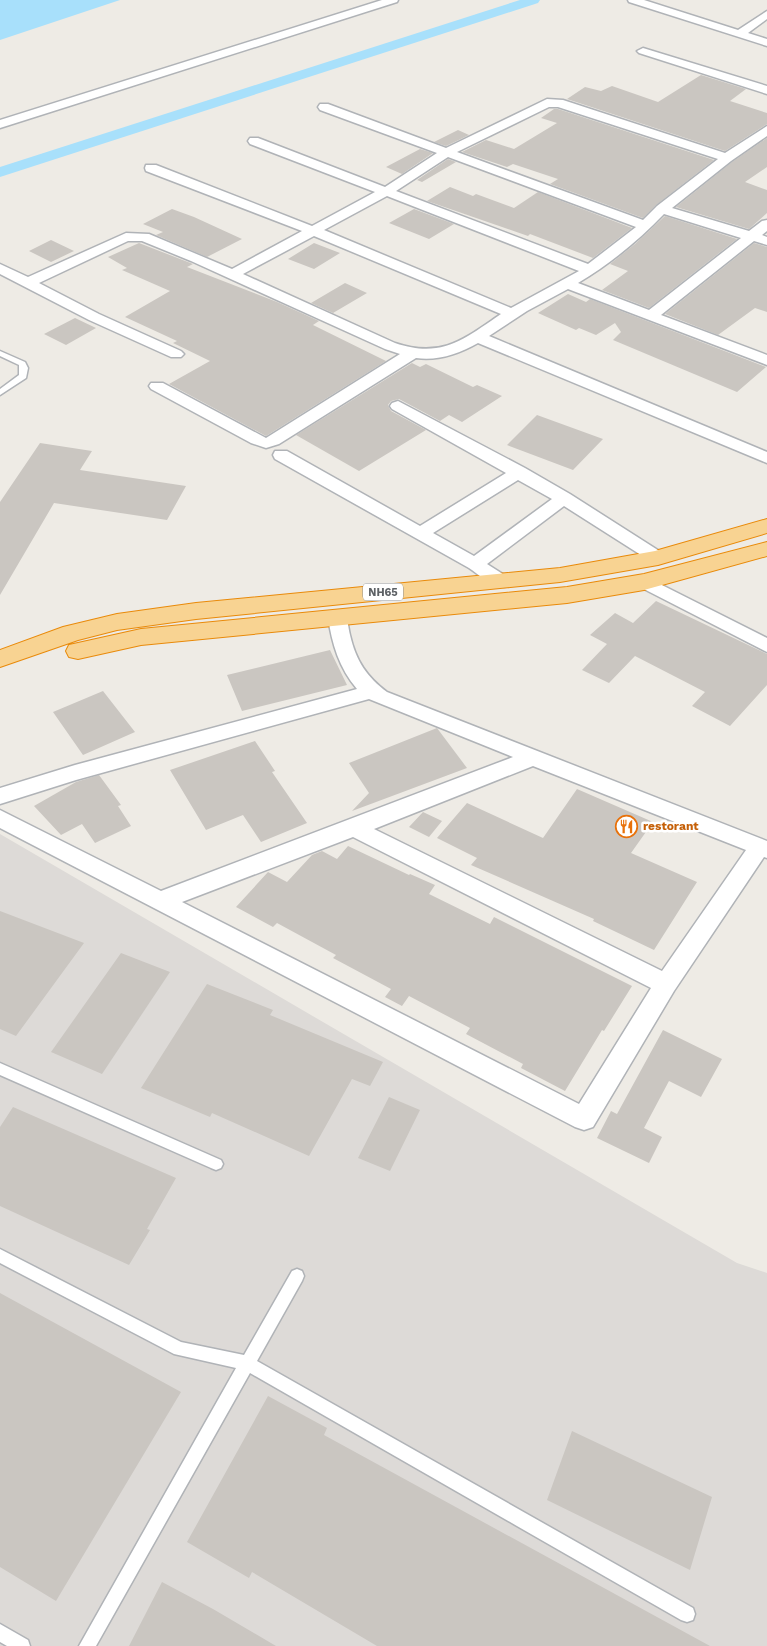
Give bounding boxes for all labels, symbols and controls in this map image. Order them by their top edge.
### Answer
road number: NH65 [363,584,403,600]
restaurant icon: restorant [615,814,639,838]
place label: restorant [643,819,699,833]

